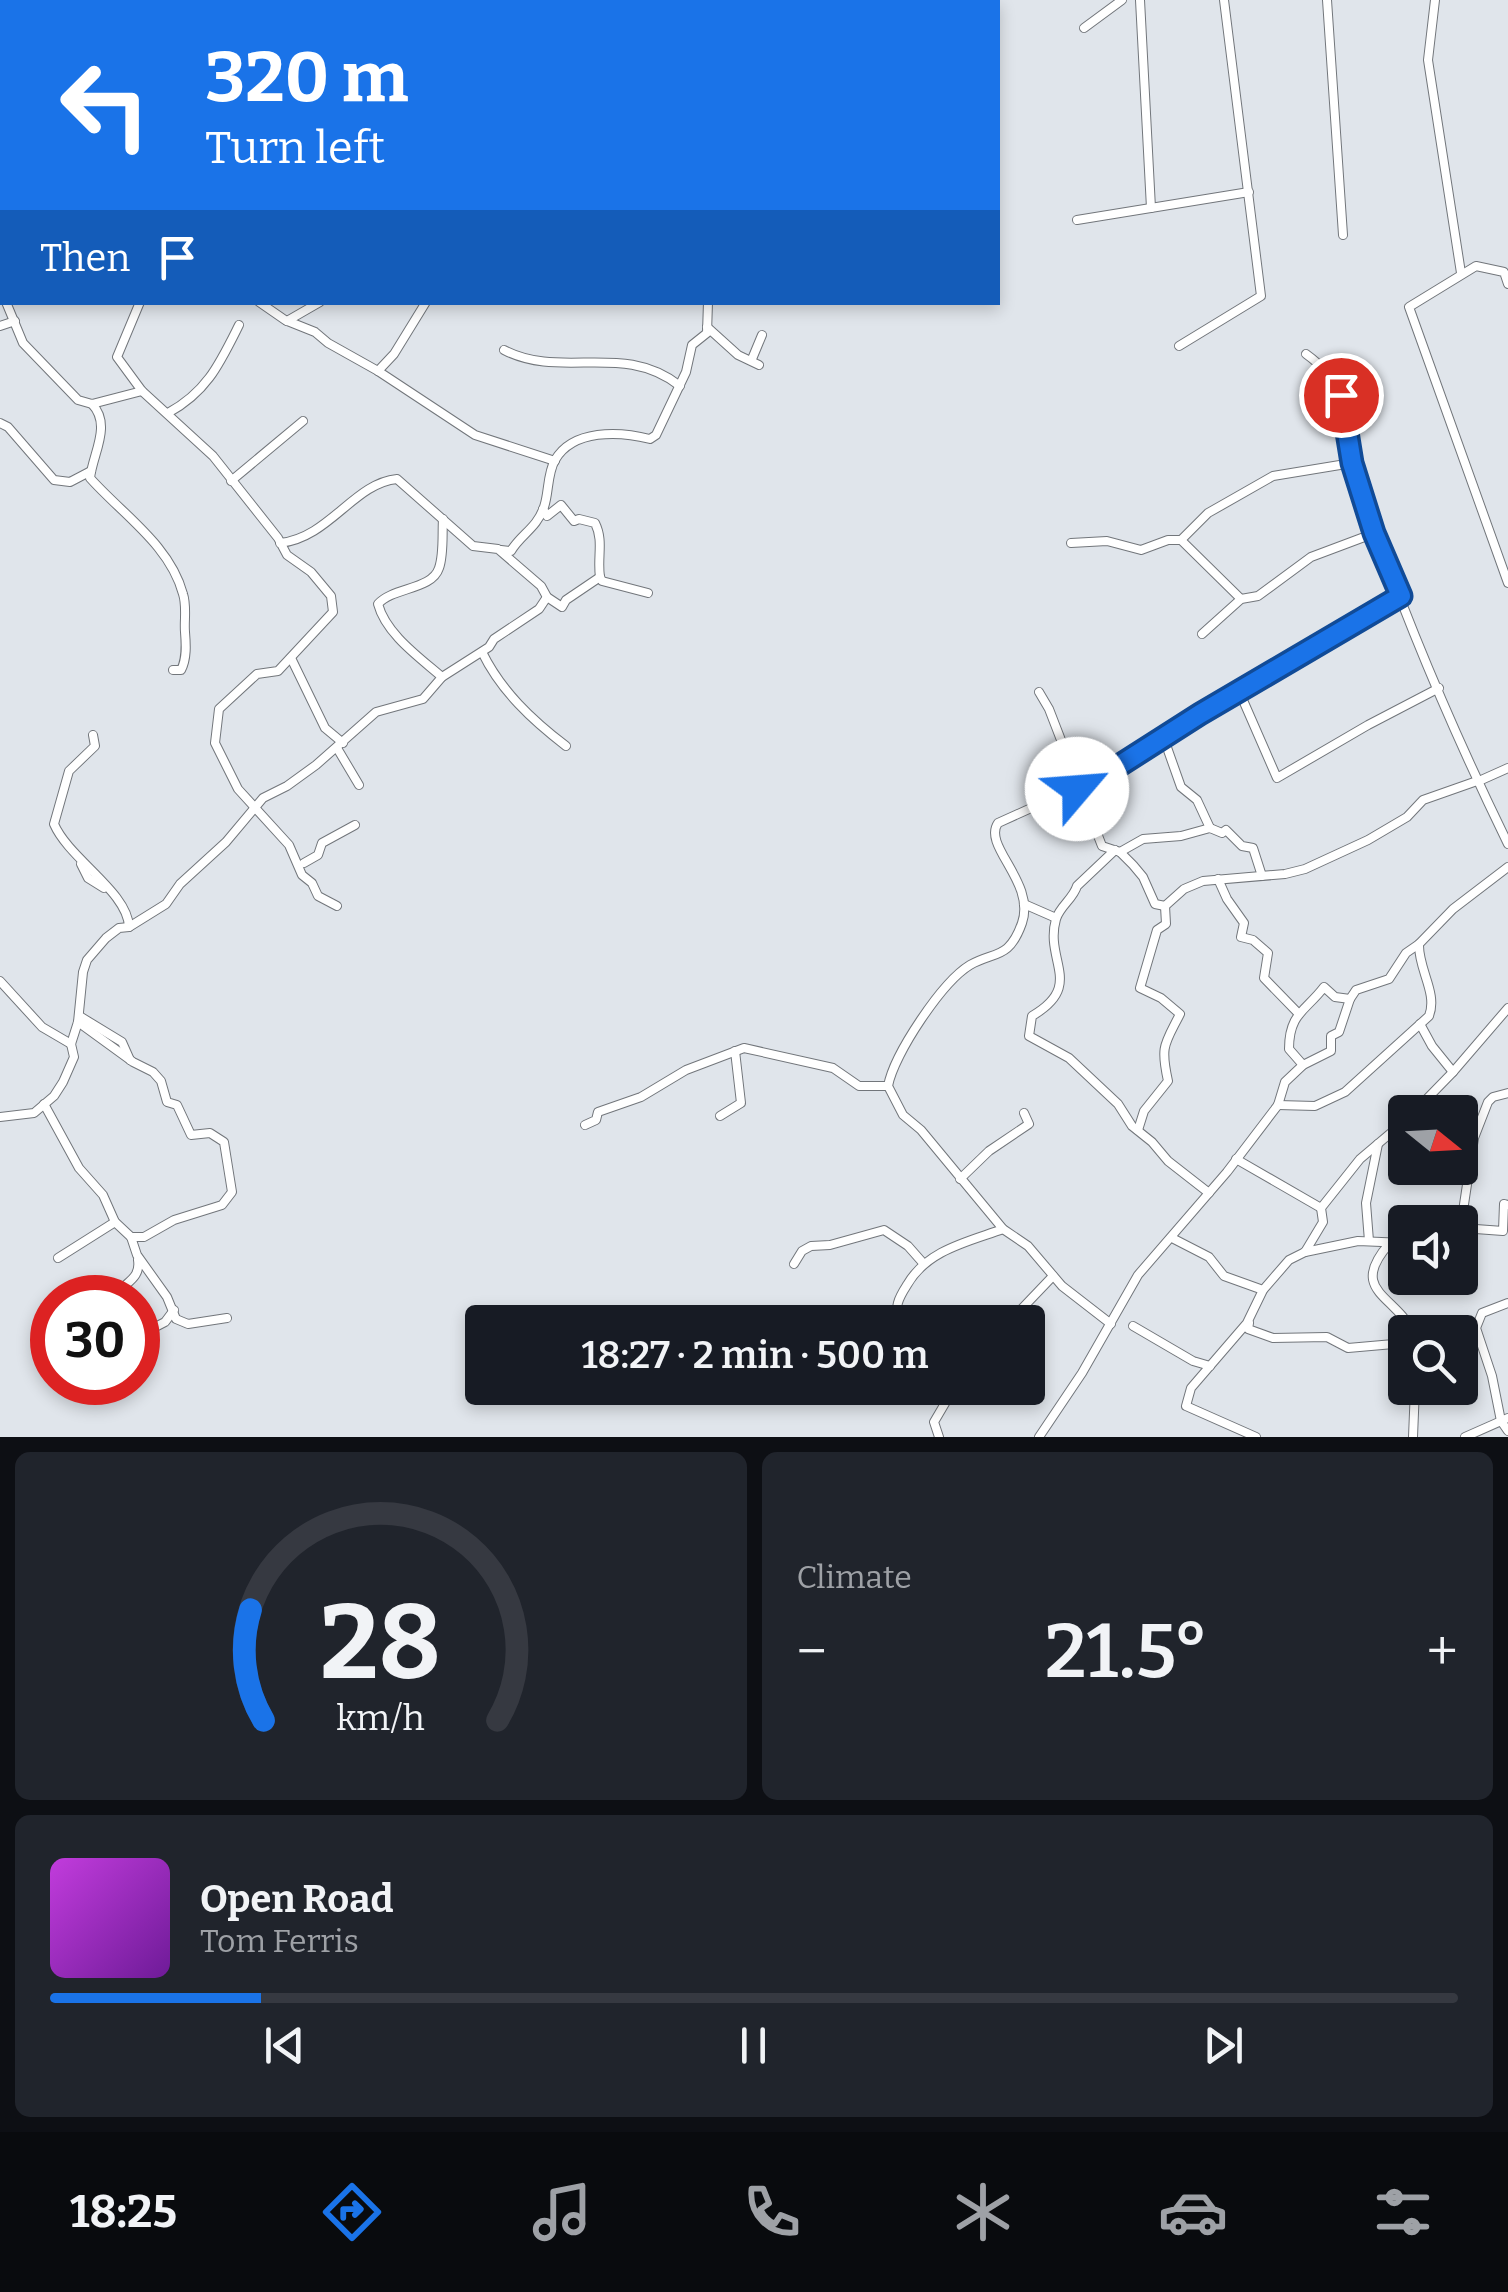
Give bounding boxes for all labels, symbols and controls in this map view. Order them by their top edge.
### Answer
text: 320 m [205,36,409,120]
icon: left [40,40,170,170]
text: Turn left [205,121,385,175]
icon: arrive [150,230,205,285]
text: Then [40,235,130,281]
pin [1299,353,1384,438]
icon: arrive [1314,368,1369,423]
position arrow [1025,737,1129,841]
north arrow [1388,1095,1478,1185]
map controls [1388,1095,1478,1405]
button: sound [1388,1205,1478,1295]
speed limit sign: 30 [30,1275,160,1405]
button: search [1388,1315,1478,1405]
text: 18:27 · 2 min · 500 m [581,1332,929,1378]
text: Climate [797,1558,912,1596]
text: 28 [320,1581,441,1706]
text: 21.5° [1045,1607,1209,1697]
text: − [797,1619,827,1685]
text: + [1427,1619,1458,1685]
text: km/h [337,1697,425,1739]
text: Open Road [200,1876,393,1922]
text: Tom Ferris [200,1922,359,1960]
icon: previous [257,2018,312,2073]
icon: pause [726,2018,781,2073]
icon: next [1196,2018,1251,2073]
icon: directions [317,2177,387,2247]
icon: music [527,2177,597,2247]
icon: phone [737,2177,807,2247]
icon: climate [948,2177,1018,2247]
icon: car [1158,2177,1228,2247]
icon: filters [1368,2177,1438,2247]
text: 18:25 [70,2185,177,2239]

